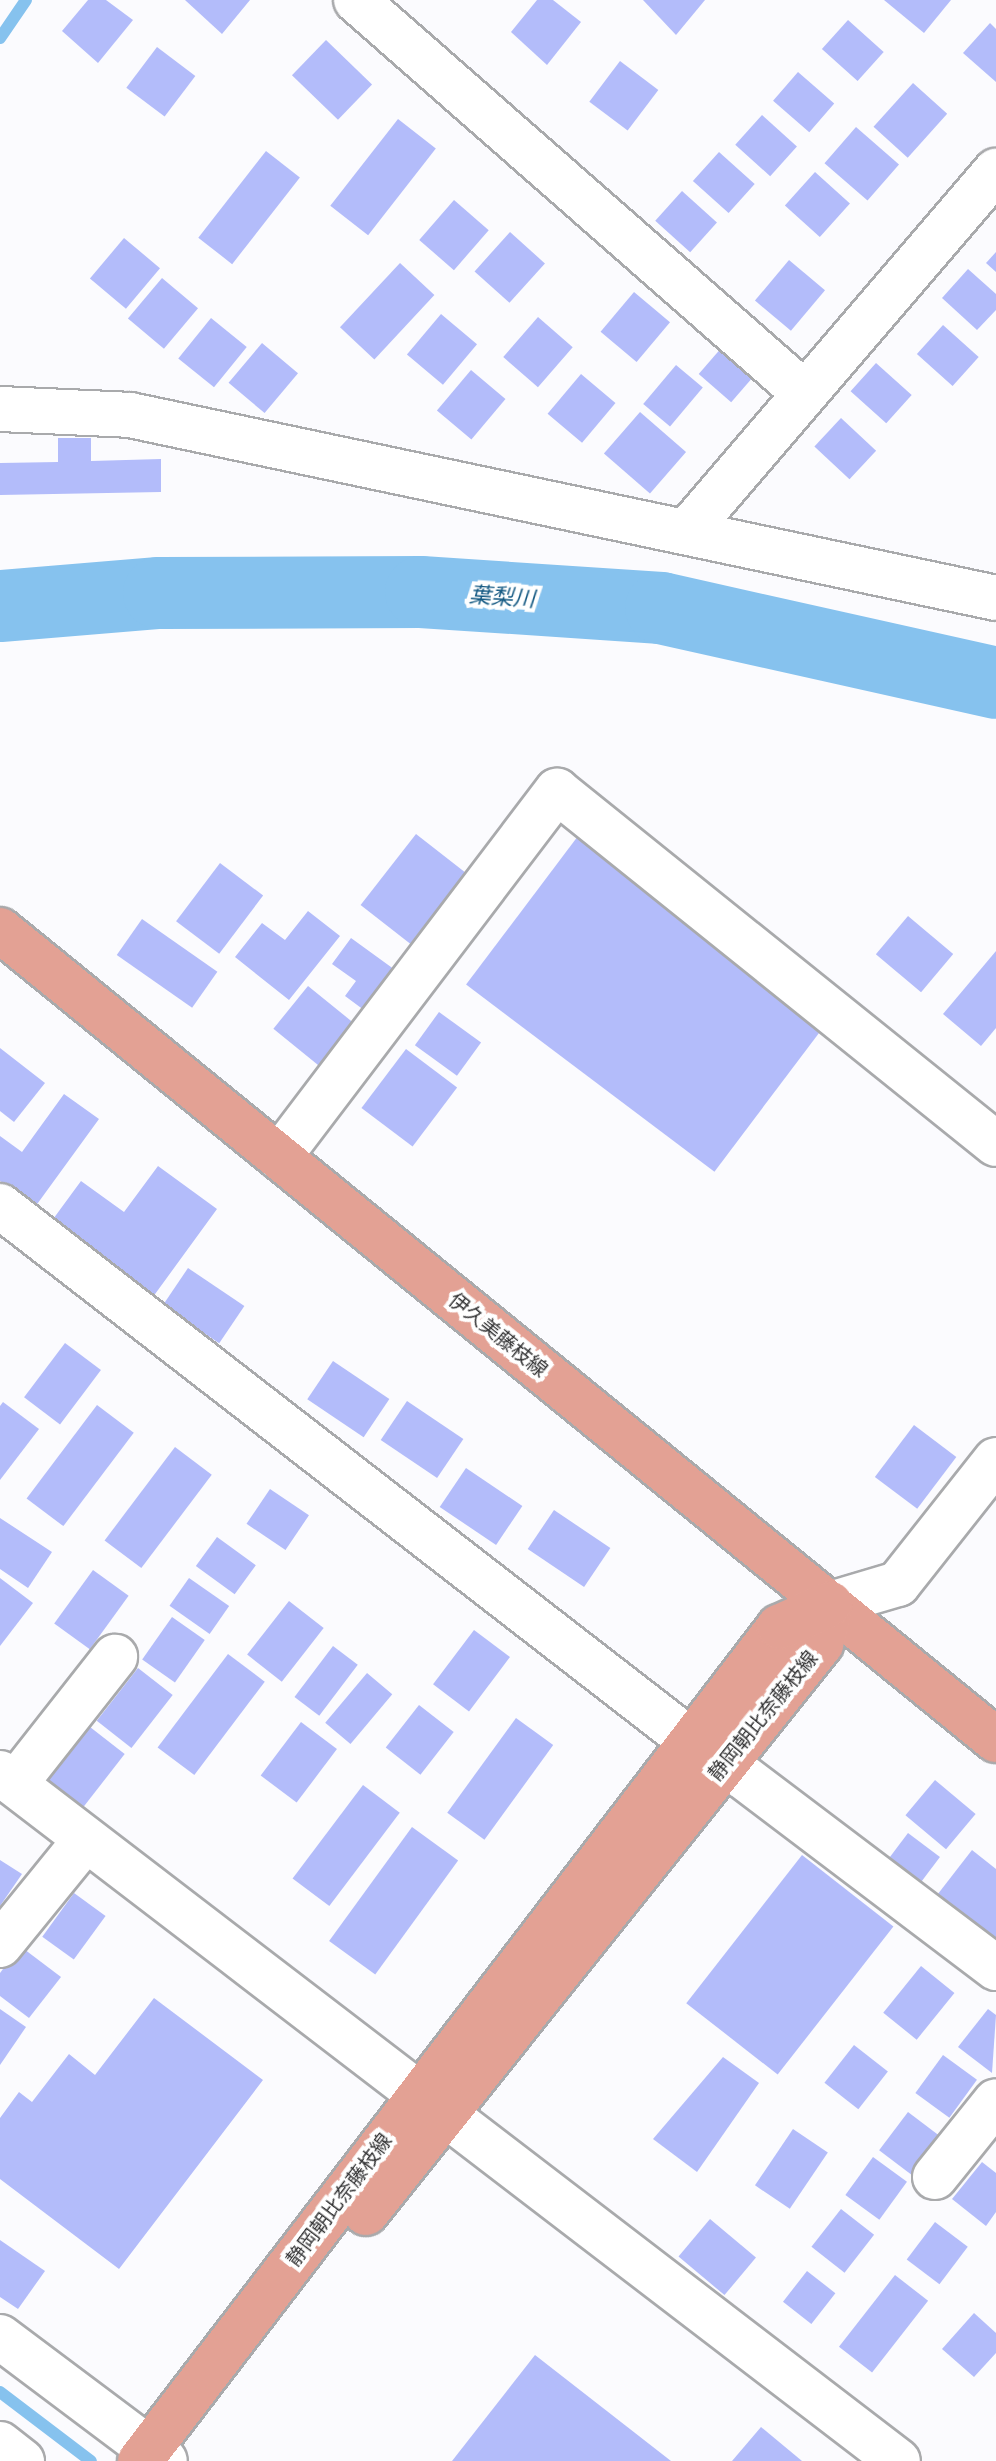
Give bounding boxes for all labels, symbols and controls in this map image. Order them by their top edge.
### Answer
water label: 葉梨川 [468,582,536,612]
street label: 伊久美藤枝線 [444,1288,552,1382]
street label: 静岡朝比奈藤枝線 [703,1646,823,1786]
street label: 静岡朝比奈藤枝線 [281,2129,397,2271]

